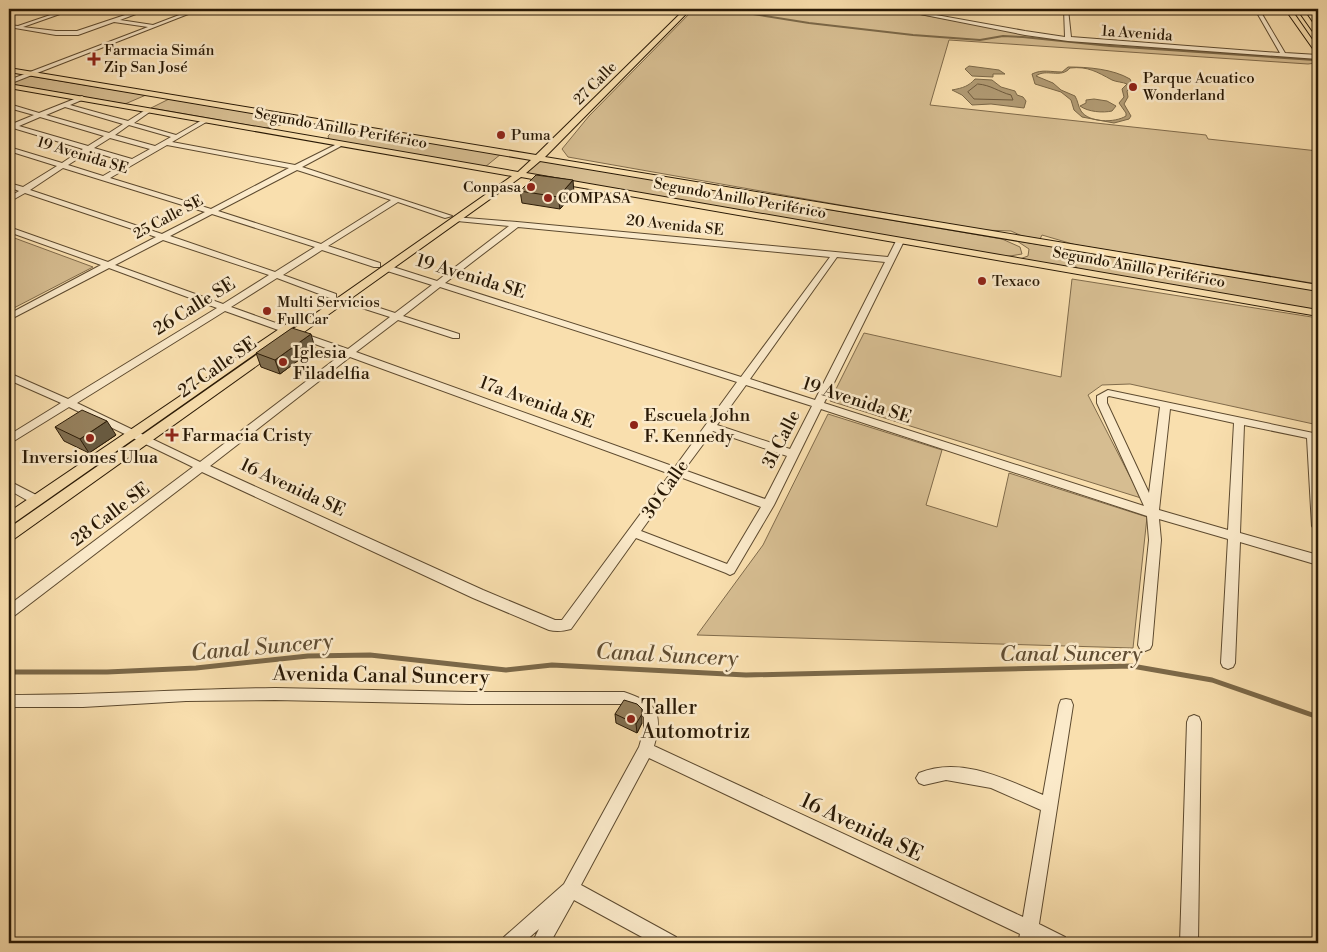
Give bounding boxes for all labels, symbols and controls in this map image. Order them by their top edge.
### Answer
street label: 1a Avenida [1101,22,1174,45]
place label: Farmacia Simán Zip San José [104,41,215,77]
marker: Farmacia Simán Zip San José [88,53,100,65]
street label: 27 Calle [570,58,621,109]
place label: Parque Acuatico Wonderland [1142,69,1255,105]
marker: Parque Acuatico Wonderland [1127,81,1139,93]
street label: Segundo Anillo Periférico [253,104,429,153]
place label: Puma [511,126,551,145]
marker: Puma [495,129,507,141]
street label: 19 Avenida SE [35,133,131,178]
street label: Segundo Anillo Periférico [652,174,828,223]
place label: Conpasa [463,178,521,197]
marker: Conpasa [525,181,537,193]
place label: COMPASA [558,189,632,208]
street label: 25 Calle SE [130,191,206,244]
marker: COMPASA [542,192,554,204]
street label: 20 Avenida SE [625,211,725,240]
street label: Segundo Anillo Periférico [1051,243,1227,292]
street label: 19 Avenida SE [413,249,528,304]
street label: 26 Calle SE [149,272,240,341]
place label: Texaco [992,272,1040,291]
marker: Texaco [976,275,988,287]
place label: Multi Servicios FullCar [277,293,380,329]
marker: Multi Servicios FullCar [261,305,273,317]
street label: 27 Calle SE [174,332,261,403]
place label: Iglesia Filadelfia [293,341,371,385]
marker: Iglesia Filadelfia [277,356,289,368]
street label: 17a Avenida SE [476,371,597,434]
street label: 19 Avenida SE [799,372,914,429]
place label: Escuela John F. Kennedy [644,404,750,448]
street label: 31 Calle [757,406,806,472]
marker: Escuela John F. Kennedy [628,419,640,431]
place label: Farmacia Cristy [182,424,312,447]
marker: Farmacia Cristy [166,429,178,441]
marker: Inversiones Ulua [84,432,96,444]
place label: Inversiones Ulua [22,446,159,469]
street label: 16 Avenida SE [237,453,349,522]
street label: 30 Calle [637,455,694,523]
street label: 28 Calle SE [66,477,154,551]
water label: Canal Suncery [190,628,335,667]
water label: Canal Suncery [595,638,739,673]
water label: Canal Suncery [1000,641,1143,668]
street label: Avenida Canal Suncery [271,661,490,691]
place label: Taller Automotriz [640,695,750,745]
marker: Taller Automotriz [625,713,637,725]
street label: 16 Avenida SE [796,788,927,868]

